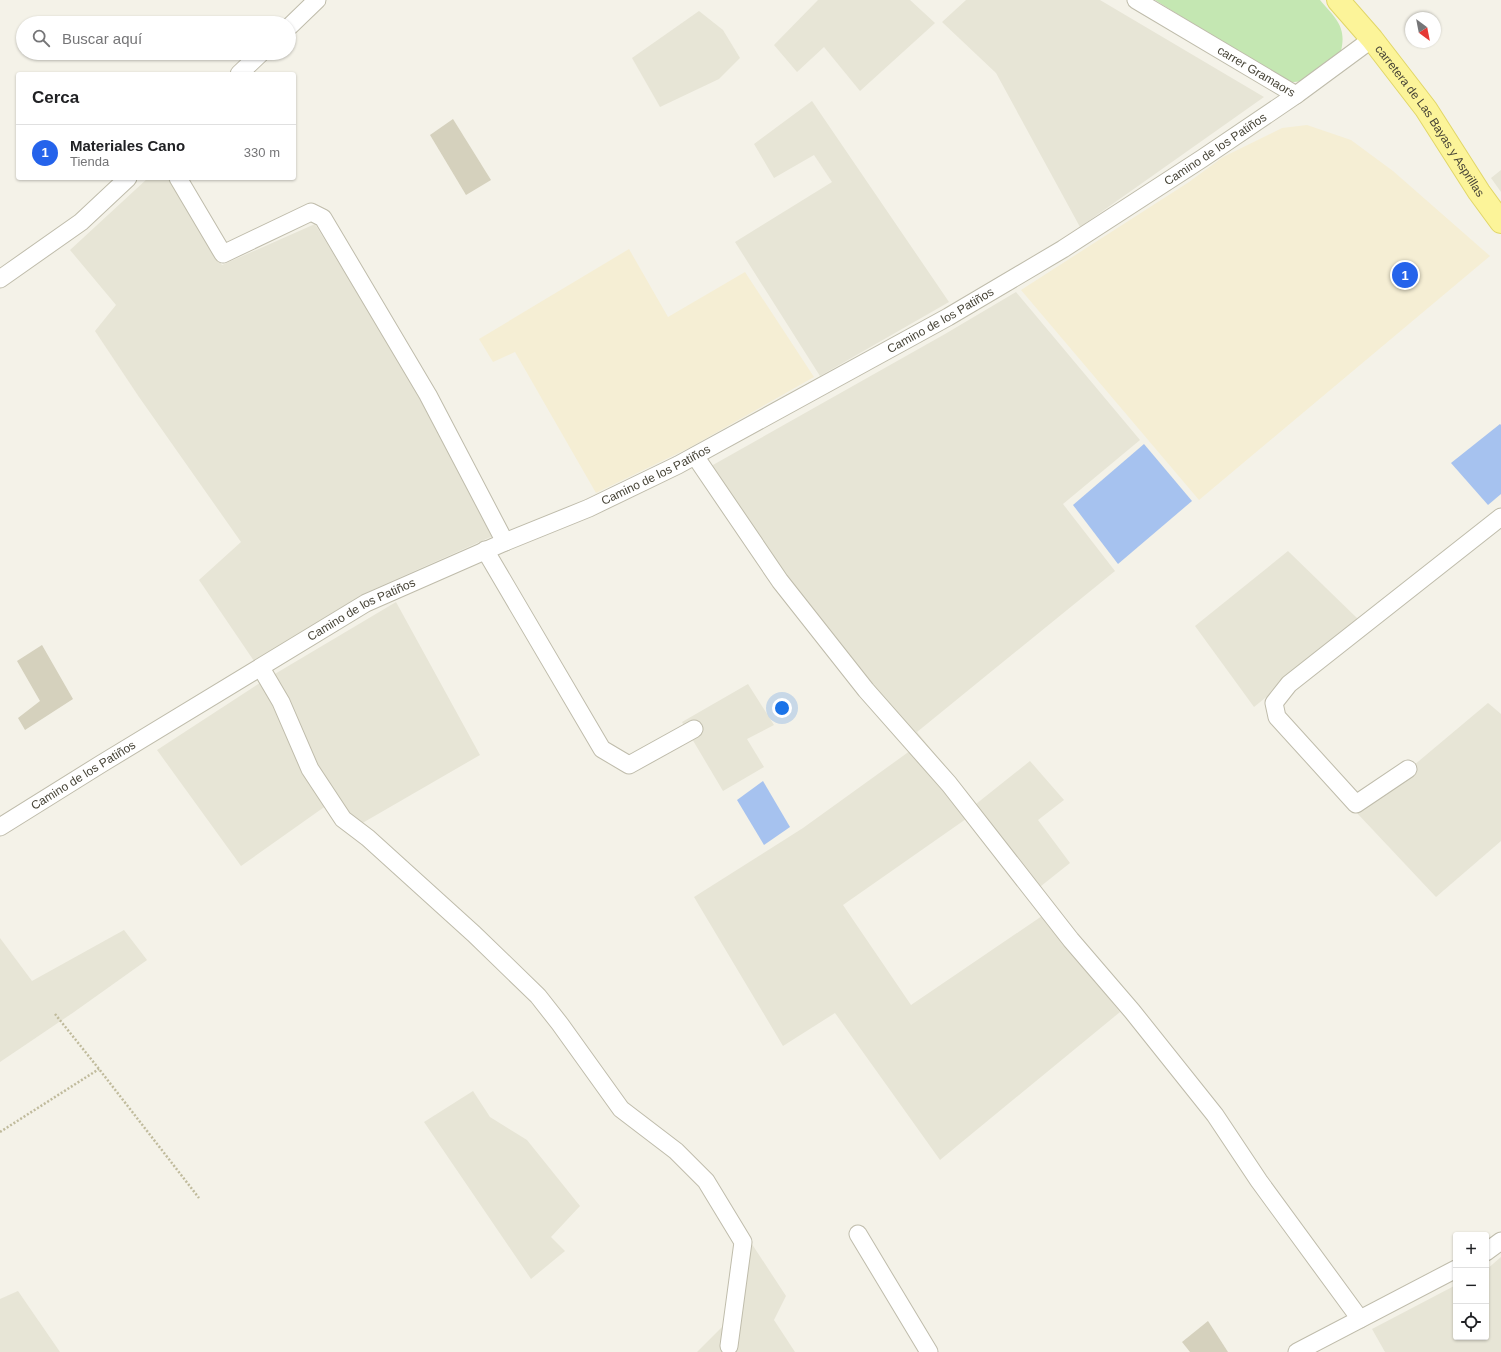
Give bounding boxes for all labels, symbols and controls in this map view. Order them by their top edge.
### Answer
north arrow [1405,12,1441,48]
search box [16,16,296,60]
icon: search [30,27,52,49]
text: Buscar aquí [62,30,142,47]
street label: carretera de Las Bayas y Asprillas [1372,42,1487,200]
street label: carrer Gramaors [1215,43,1298,100]
text: Cerca [32,88,79,107]
street label: Camino de los Patiños [1161,110,1269,188]
text: Materiales Cano [70,137,185,154]
text: 1 [41,145,49,160]
text: 330 m [244,145,280,160]
text: Tienda [70,154,109,169]
pin: 1 [1392,260,1418,290]
street label: Camino de los Patiños [885,285,996,356]
street label: Camino de los Patiños [599,442,713,508]
street label: Camino de los Patiños [305,575,417,644]
your location [772,698,792,718]
street label: Camino de los Patiños [28,738,138,813]
map controls [1453,1232,1489,1340]
button: + [1453,1232,1489,1268]
button: − [1453,1268,1489,1304]
button: locate [1453,1304,1489,1340]

